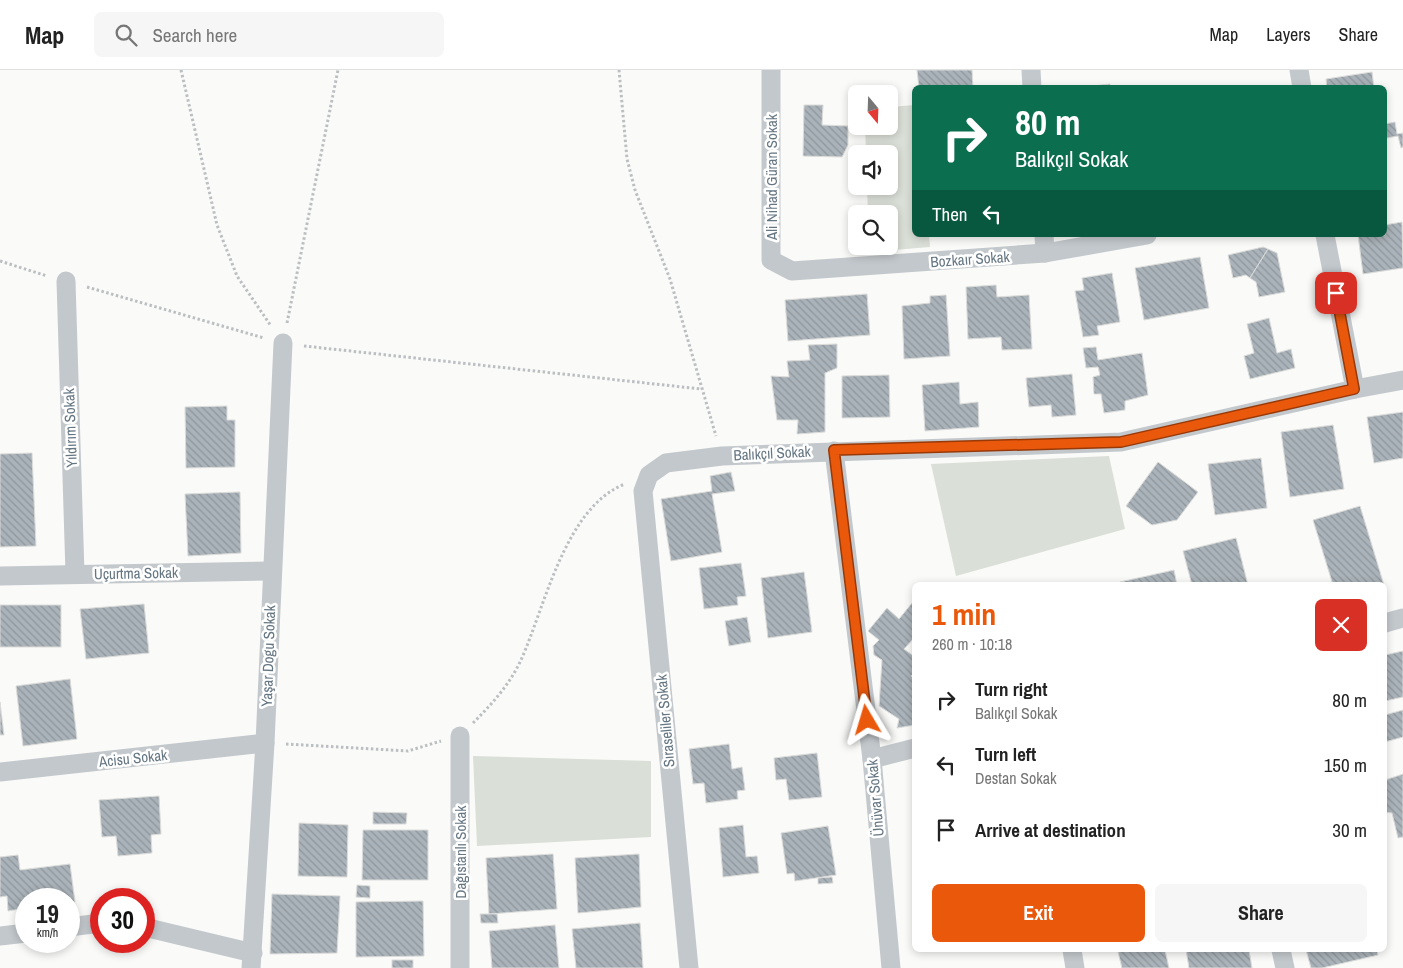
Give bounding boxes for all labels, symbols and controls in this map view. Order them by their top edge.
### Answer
search box [94,12,444,57]
text: Map [25,19,64,51]
icon: search [112,21,140,49]
text: Search here [152,22,237,48]
text: Map [1210,22,1238,47]
text: Layers [1266,22,1311,47]
text: Share [1339,22,1378,47]
north arrow [848,85,898,135]
map controls [848,85,898,255]
text: 80 m [1015,99,1080,146]
icon: right [932,105,997,170]
street label: Ali Nihad Güran Sokak [761,113,782,241]
text: Balıkçıl Sokak [1015,144,1128,174]
button: sound [848,145,898,195]
icon: left [978,200,1006,228]
text: Then [932,201,968,227]
button: search [848,205,898,255]
street label: Bozkaır Sokak [930,246,1011,272]
pin [1315,272,1357,314]
icon: arrive [1322,279,1350,307]
street label: Yıldırım Sokak [58,387,82,468]
street label: Balıkçıl Sokak [733,440,812,466]
street label: Uçurtma Sokak [94,562,179,584]
text: 1 min [932,594,996,634]
button: close [1315,599,1367,651]
street label: Yaşar Dogu Sokak [256,604,280,707]
text: 260 m · 10:18 [932,633,1012,655]
street label: Sıraseliler Sokak [650,673,680,768]
text: Turn right [975,676,1047,702]
icon: right [932,686,960,714]
text: 80 m [1332,687,1367,713]
position arrow [840,693,892,745]
text: Balıkçıl Sokak [975,702,1057,724]
text: Turn left [975,741,1036,767]
street label: Acisu Sokak [97,744,169,772]
icon: left [932,751,960,779]
text: 150 m [1324,752,1367,778]
street label: Ünüvar Sokak [861,758,889,837]
text: Destan Sokak [975,767,1057,789]
street label: Dağıstanlı Sokak [450,805,471,899]
icon: arrive [932,816,960,844]
text: Arrive at destination [975,817,1126,843]
text: 30 m [1332,817,1367,843]
button: Exit [932,884,1145,942]
button: Share [1155,884,1367,942]
speed limit sign: 30 [90,888,155,953]
text: 19 [36,897,59,931]
text: km/h [37,925,58,941]

